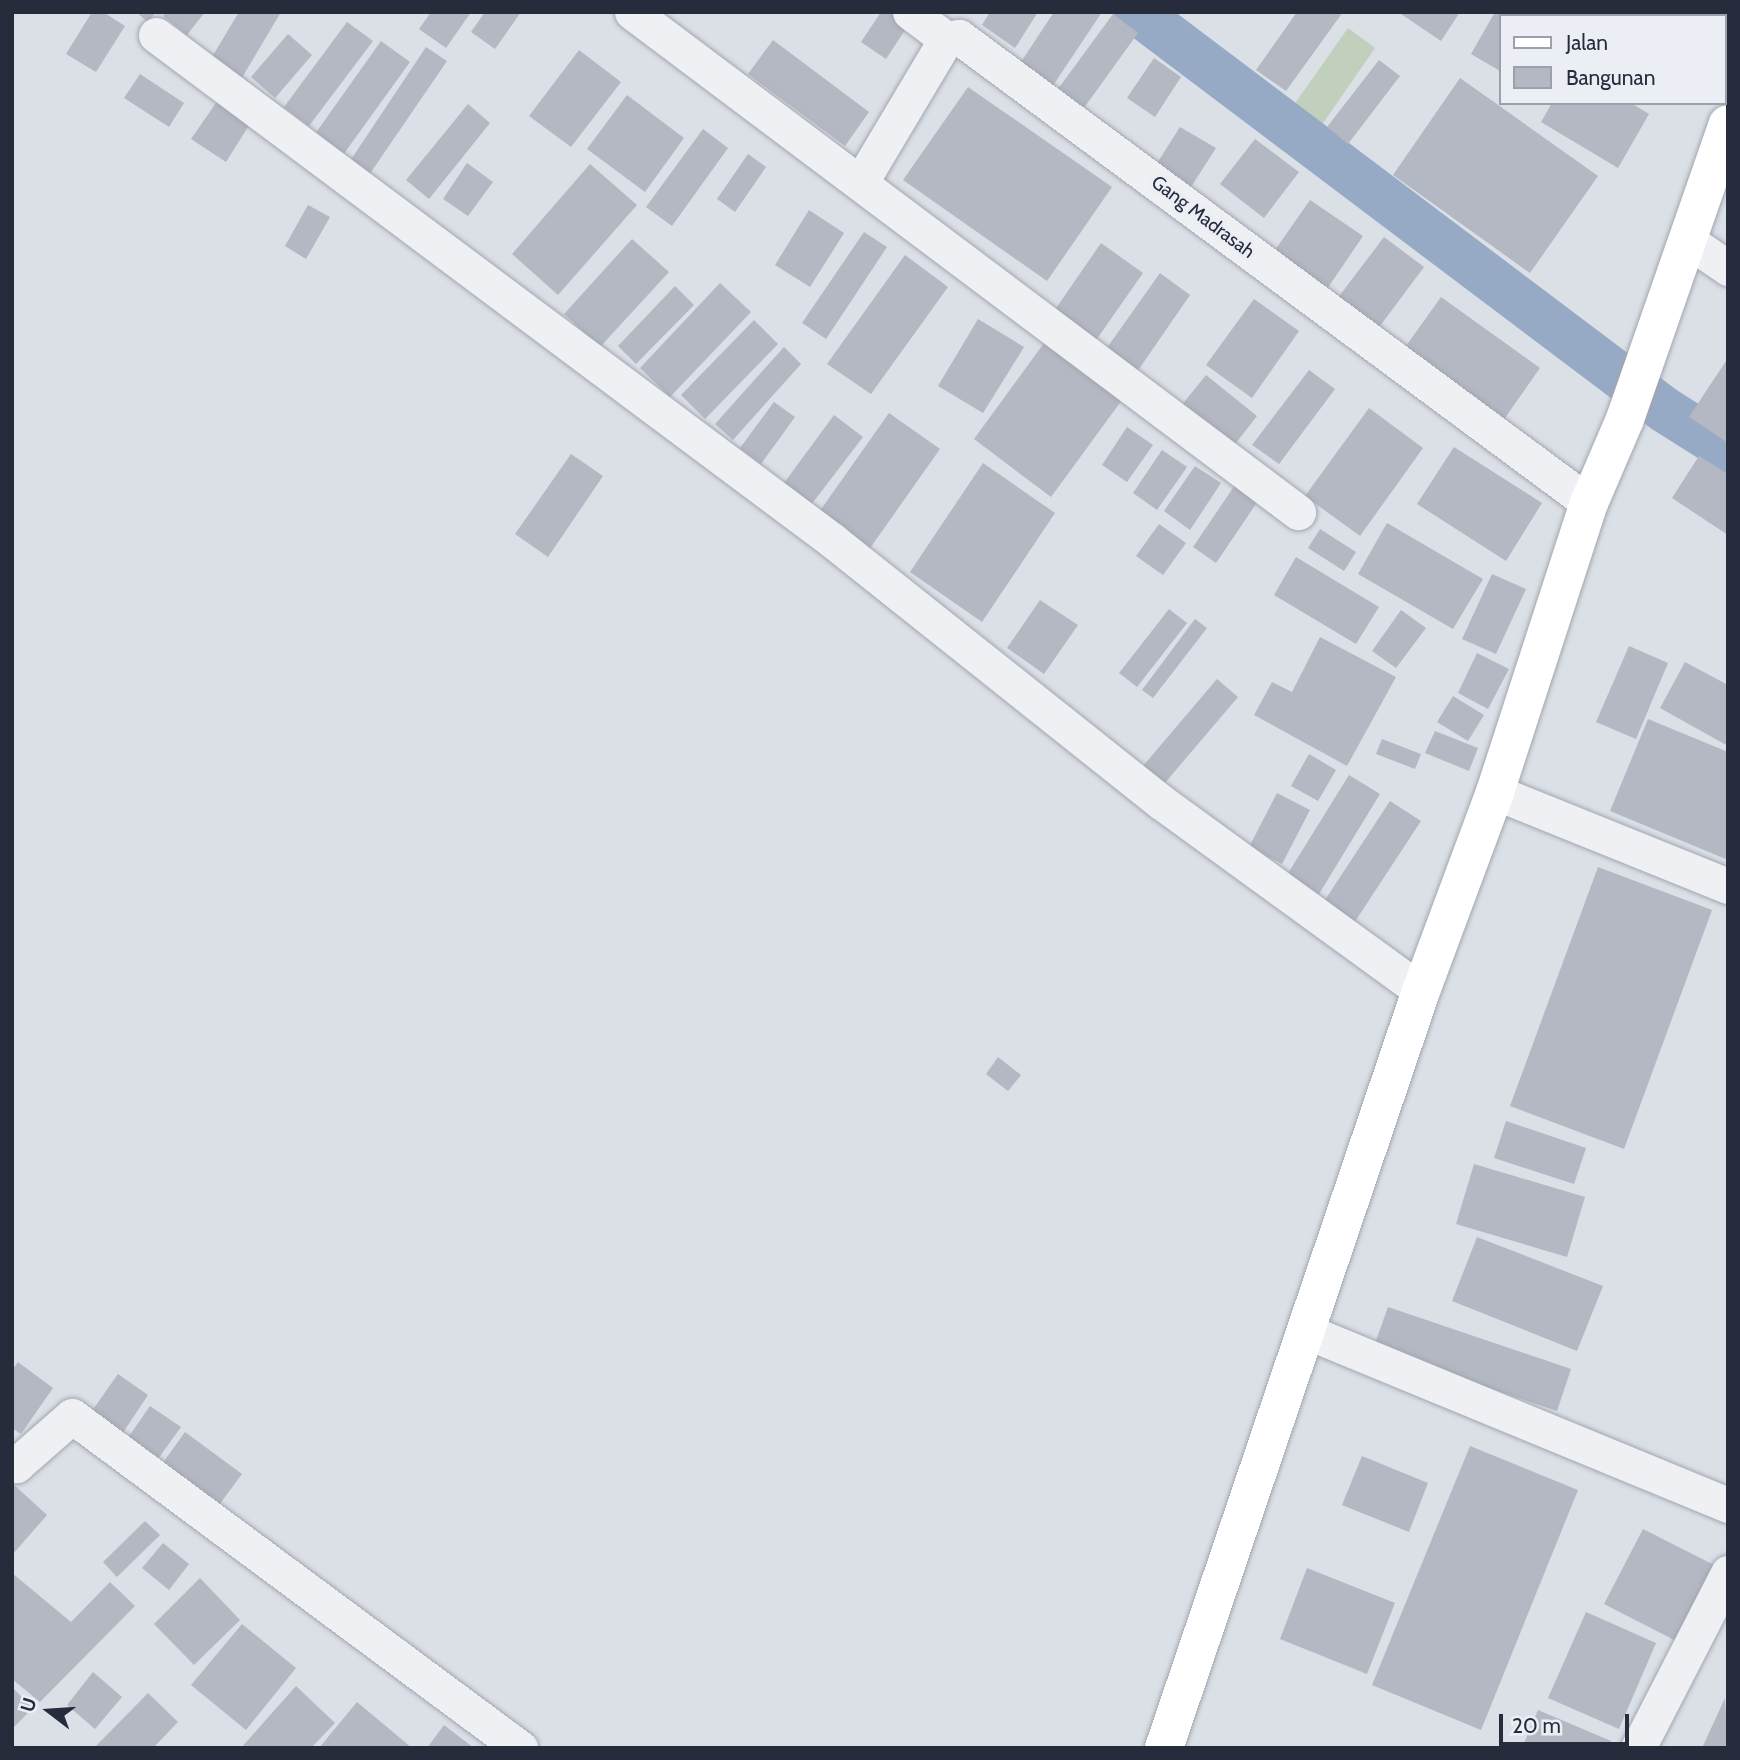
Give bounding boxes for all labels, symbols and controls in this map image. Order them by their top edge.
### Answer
legend [1498,14,1726,105]
text: Jalan [1566,30,1608,55]
text: Bangunan [1566,65,1655,90]
street label: Gang Madrasah [1147,171,1259,263]
north arrow [14,1676,84,1746]
text: U [15,1695,41,1715]
scale bar [1502,1700,1632,1744]
text: 20 m [1512,1713,1561,1738]

